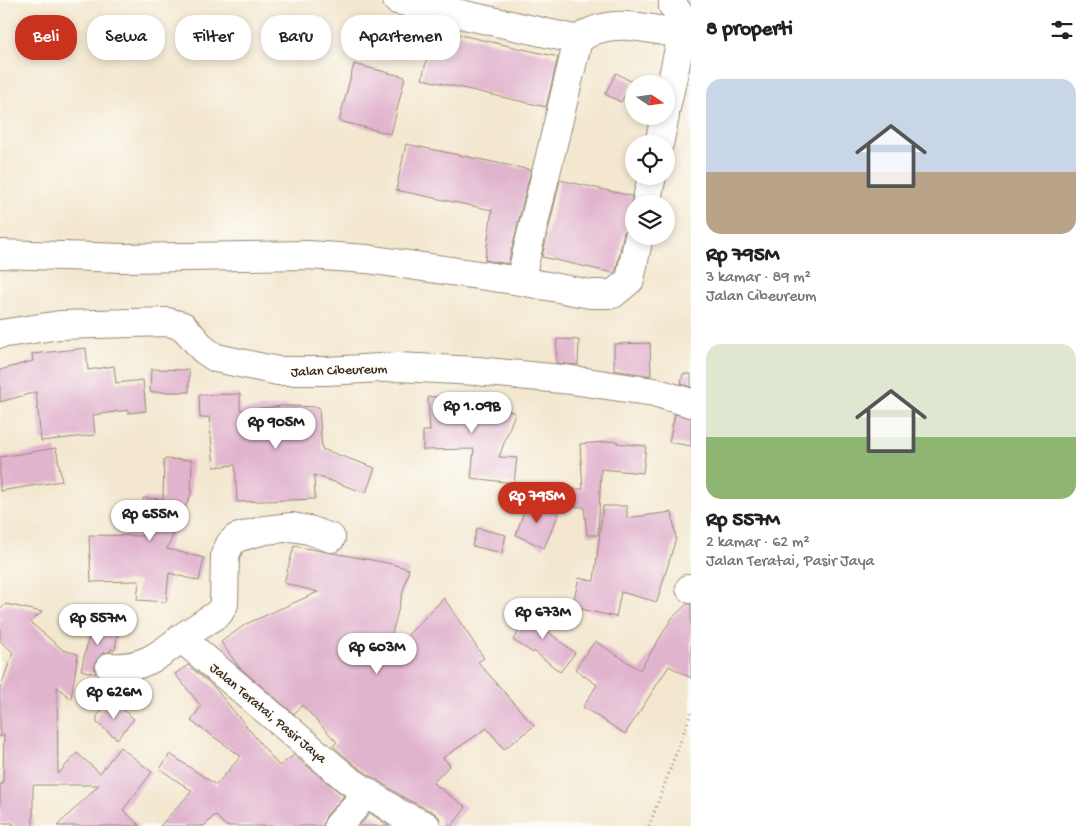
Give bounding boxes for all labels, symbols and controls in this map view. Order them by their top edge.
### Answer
chip: Beli [15,15,77,60]
chip: Sewa [87,15,165,60]
chip: Filter [175,15,251,60]
chip: Baru [261,15,331,60]
chip: Apartemen [341,15,460,60]
icon: filters [1048,16,1076,44]
text: 8 properti [706,18,793,43]
north arrow [625,75,675,125]
map controls [625,75,675,245]
icon: home [846,111,936,201]
button: locate [625,135,675,185]
button: layers [625,195,675,245]
text: Rp 795M [706,244,779,269]
text: 3 kamar · 89 m² [706,269,811,288]
text: Jalan Cibeureum [706,288,816,307]
street label: Jalan Cibeureum [291,361,388,382]
icon: home [846,376,936,466]
pin: Rp 1.09B [420,392,524,434]
text: Rp 1.09B [444,398,500,417]
pin: Rp 905M [230,408,322,450]
text: Rp 905M [248,414,304,433]
pin: Rp 795M [491,482,583,524]
text: Rp 795M [509,488,565,507]
pin: Rp 655M [104,500,196,542]
text: Rp 655M [122,506,178,525]
text: Rp 557M [706,509,780,534]
text: 2 kamar · 62 m² [706,534,810,553]
text: Jalan Teratai, Pasir Jaya [706,553,874,572]
pin: Rp 673M [497,598,589,640]
pin: Rp 557M [52,604,144,646]
text: Rp 673M [515,604,571,623]
text: Rp 557M [70,610,126,629]
pin: Rp 603M [331,632,423,675]
text: Rp 603M [349,639,405,658]
street label: Jalan Teratai, Pasir Jaya [205,660,330,769]
pin: Rp 626M [68,678,160,720]
text: Rp 626M [86,684,142,703]

